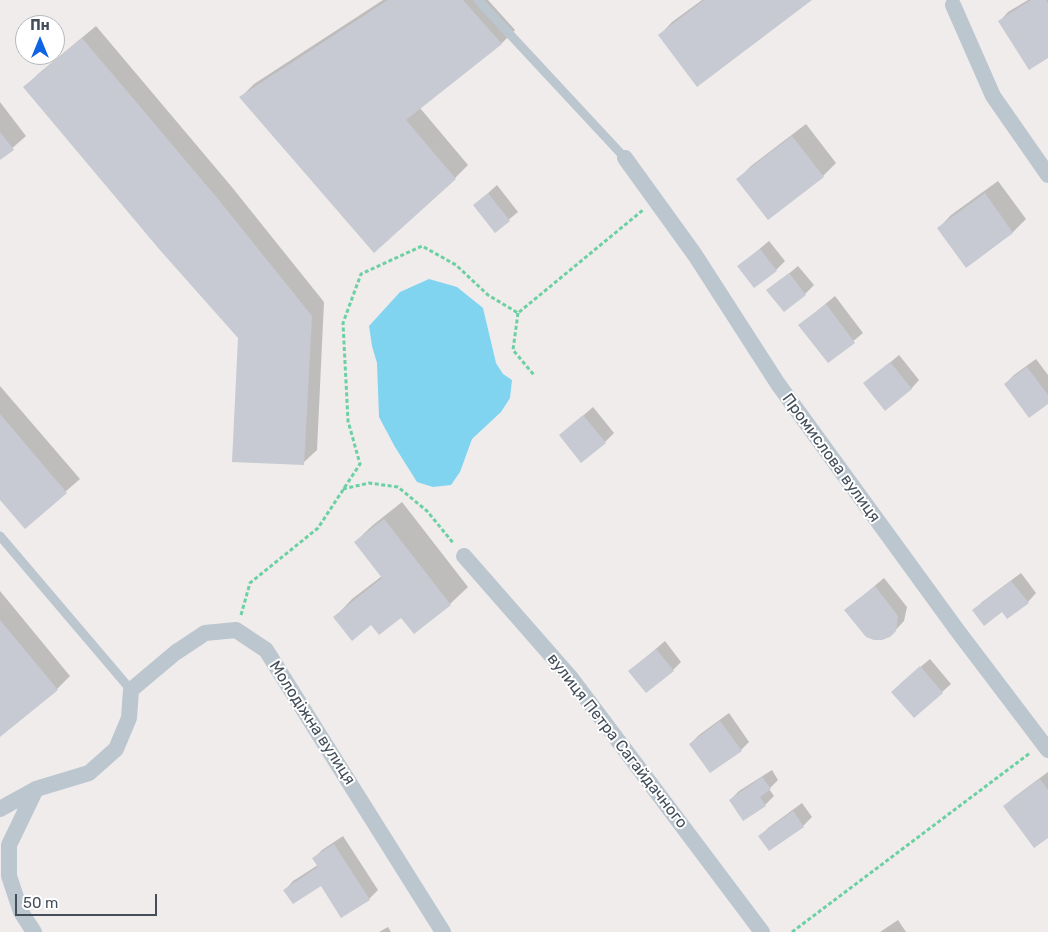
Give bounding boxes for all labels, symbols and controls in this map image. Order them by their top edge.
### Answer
north arrow [15,15,65,65]
text: Пн [30,17,50,34]
street label: Промислова вулиця [778,390,884,526]
street label: вулиця Петра Сагайдачного [543,650,691,832]
street label: Молодіжна вулиця [265,657,359,789]
scale bar [18,884,160,916]
text: 50 m [23,894,58,912]

